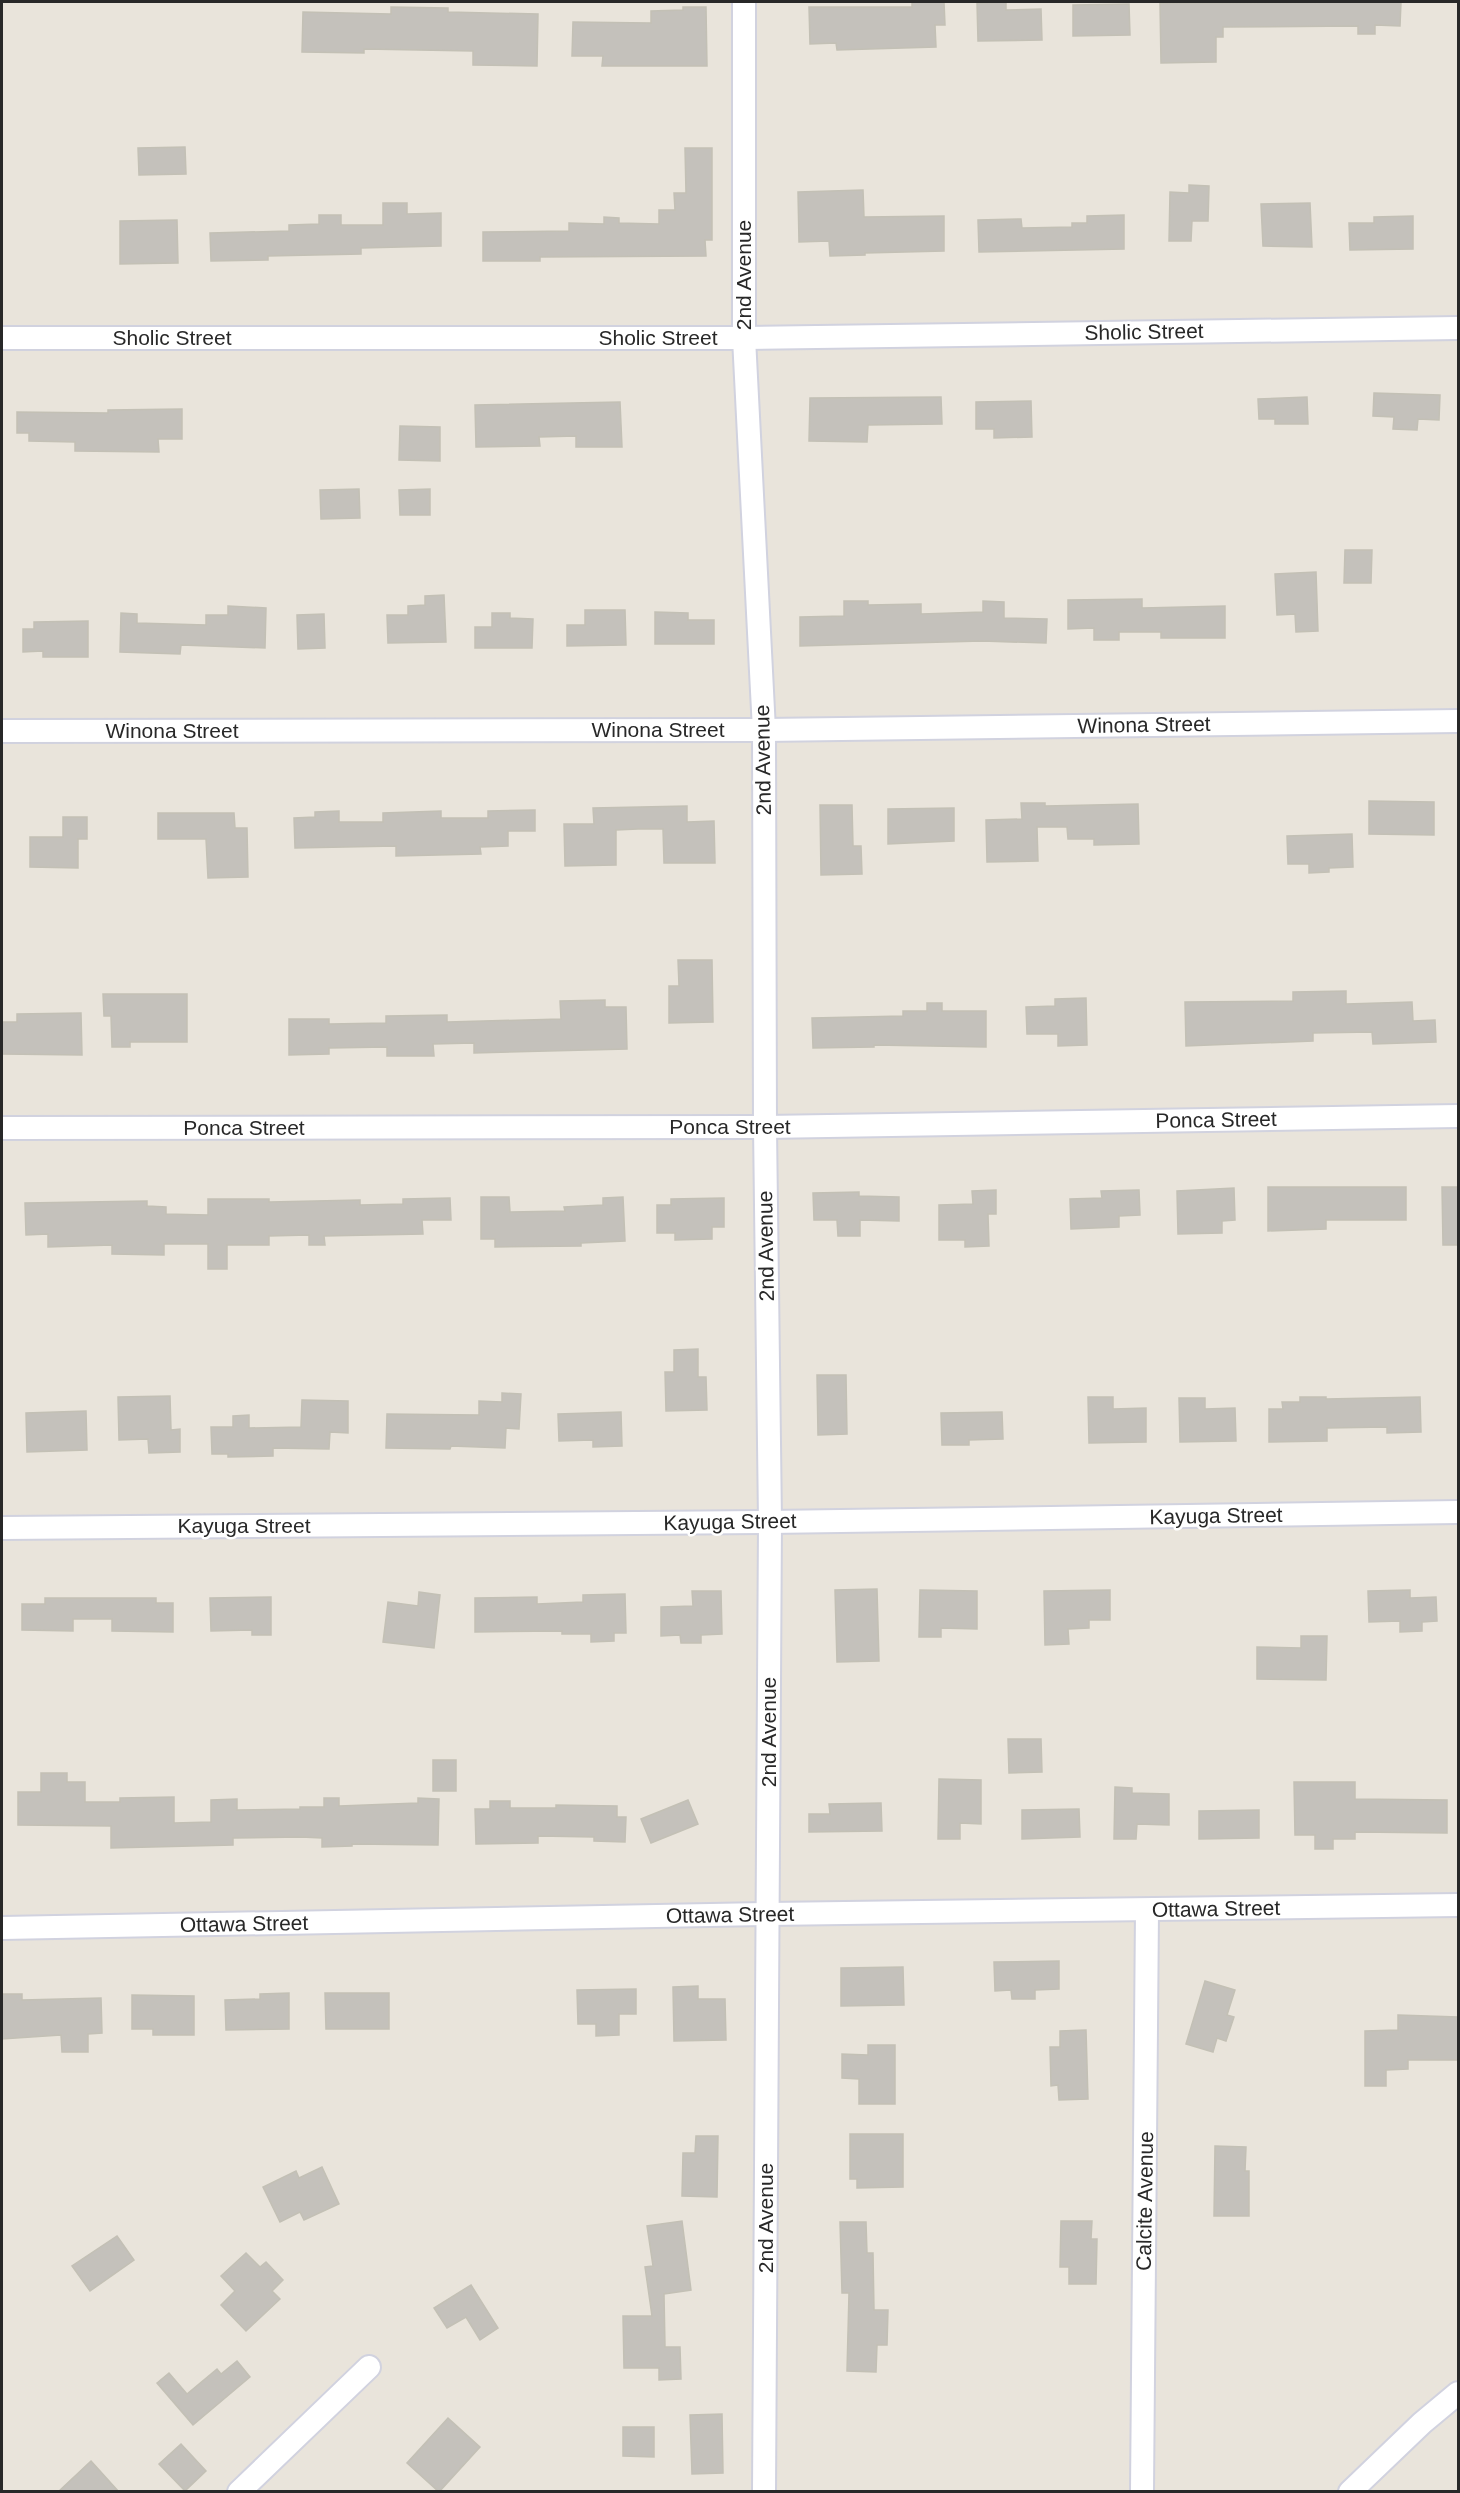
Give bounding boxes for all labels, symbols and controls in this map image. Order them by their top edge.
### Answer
street label: 2nd Avenue [732,220,755,330]
street label: Sholic Street [1084,319,1204,344]
street label: Sholic Street [112,326,232,349]
street label: Sholic Street [598,326,718,349]
street label: 2nd Avenue [750,705,775,815]
street label: Winona Street [1077,712,1211,737]
street label: Winona Street [591,718,725,741]
street label: Winona Street [105,719,239,742]
street label: Ponca Street [1155,1107,1277,1132]
street label: Ponca Street [669,1115,791,1138]
street label: Ponca Street [183,1116,305,1139]
street label: 2nd Avenue [753,1191,778,1301]
street label: Kayuga Street [1149,1503,1283,1528]
street label: Kayuga Street [663,1509,797,1534]
street label: Kayuga Street [177,1514,311,1537]
street label: 2nd Avenue [757,1677,780,1787]
street label: Ottawa Street [1152,1896,1281,1921]
street label: Ottawa Street [666,1902,795,1927]
street label: Ottawa Street [180,1911,309,1936]
street label: Calcite Avenue [1132,2131,1157,2271]
street label: 2nd Avenue [754,2163,777,2273]

